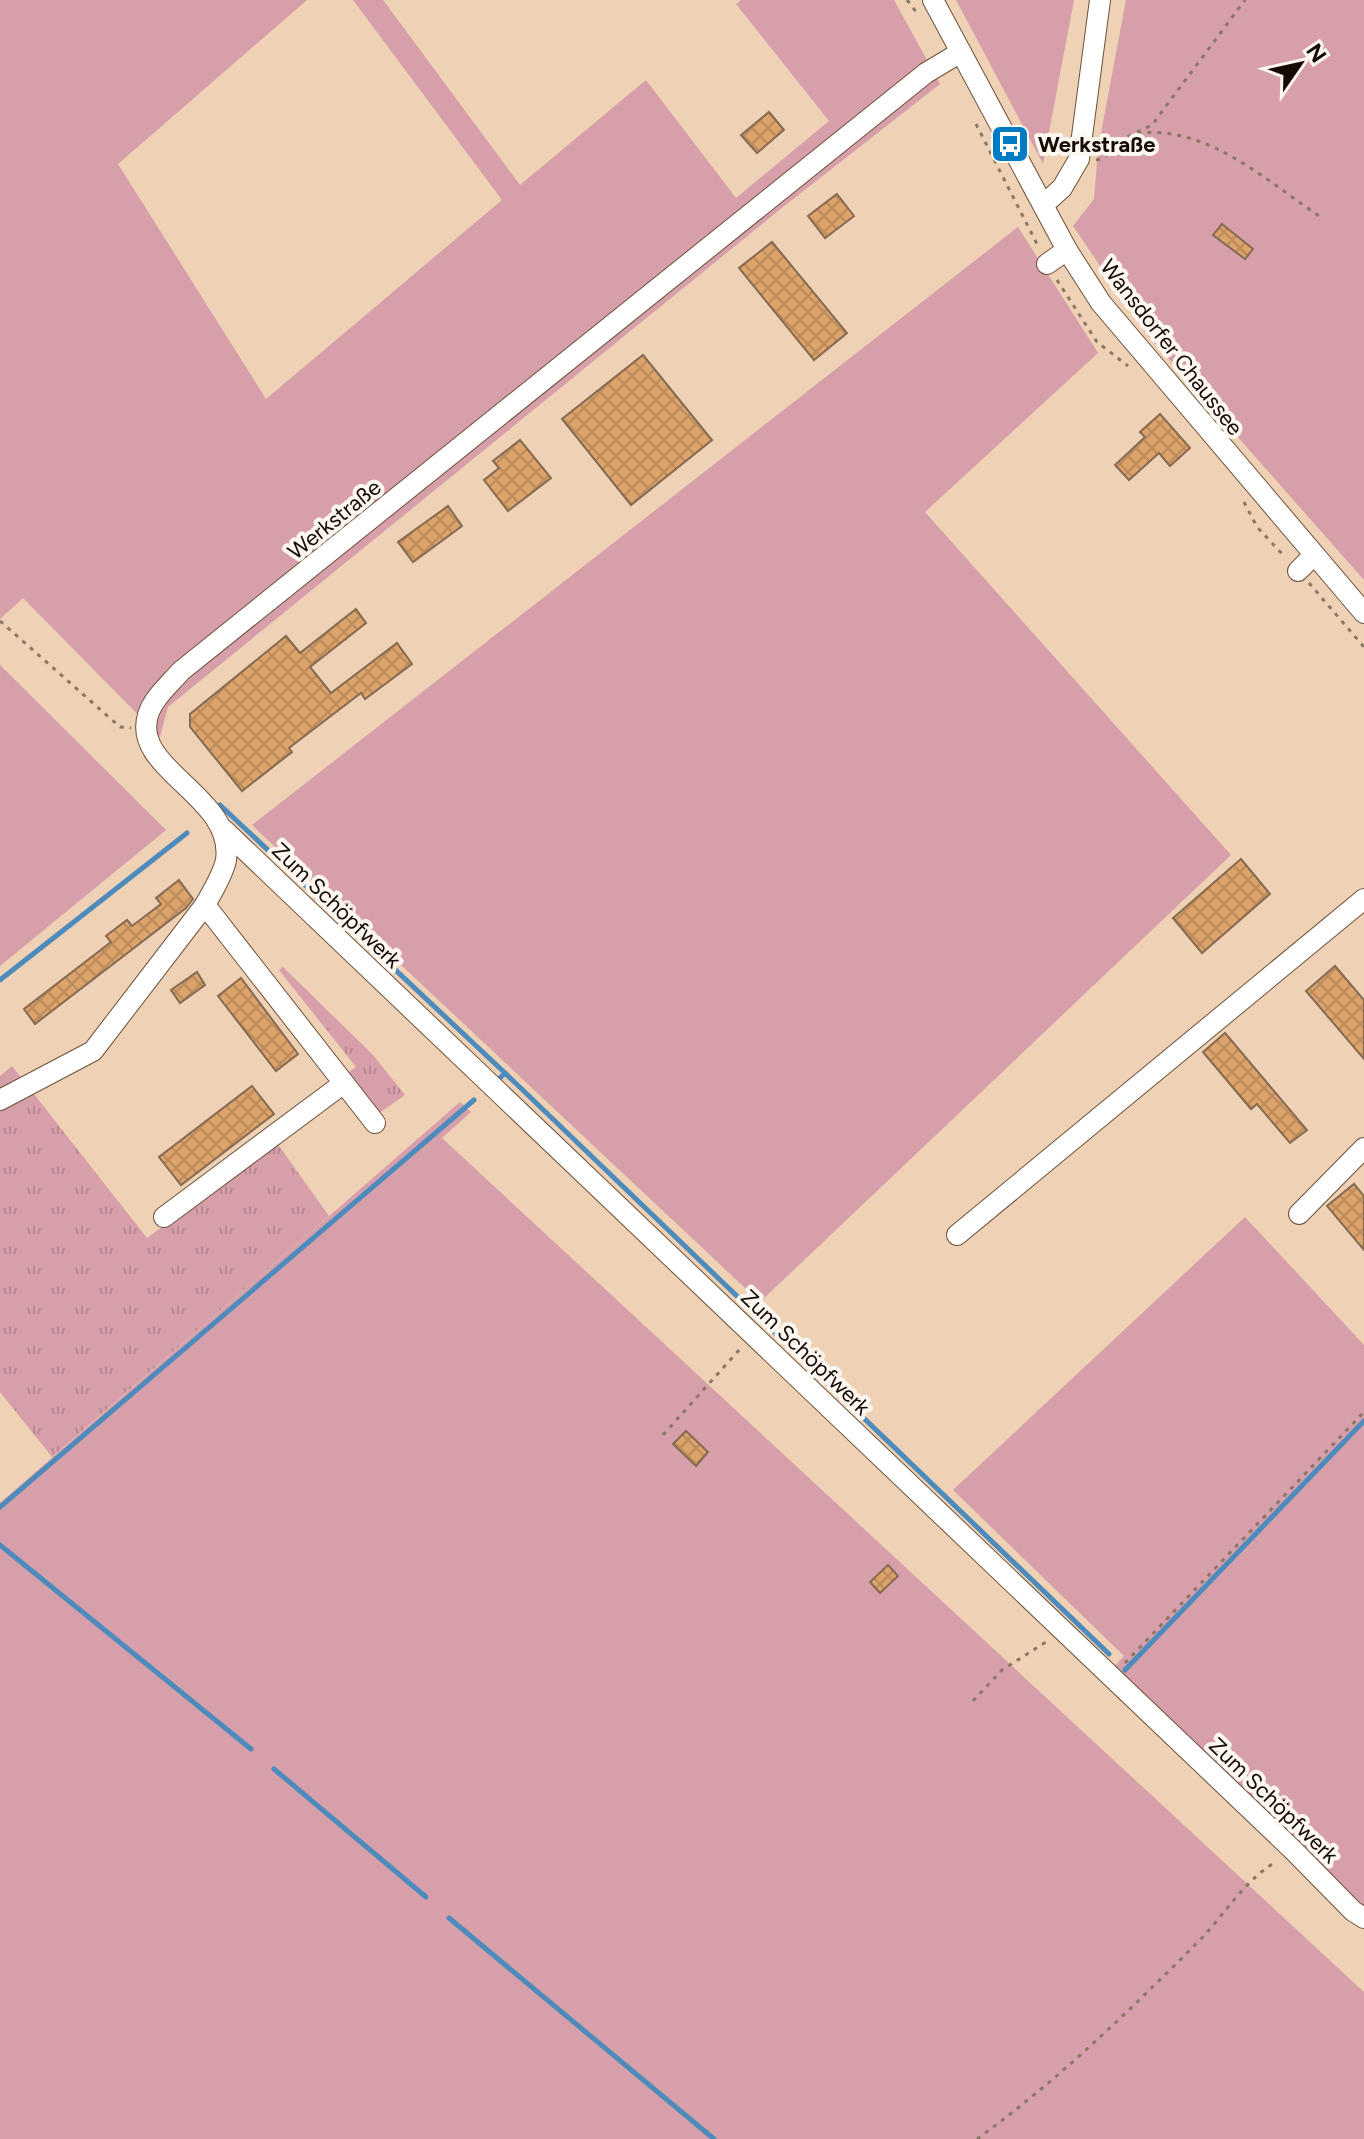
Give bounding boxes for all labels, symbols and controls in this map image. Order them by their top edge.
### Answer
north arrow [1260,24,1340,104]
text: N [1300,38,1332,68]
bus stop icon: Werkstraße [989,123,1031,165]
place label: Werkstraße [1038,131,1155,158]
street label: Wansdorfer Chaussee [1094,254,1249,441]
street label: Werkstraße [282,474,386,565]
street label: Zum Schöpfwerk [266,837,407,974]
street label: Zum Schöpfwerk [735,1284,876,1421]
street label: Zum Schöpfwerk [1203,1732,1344,1869]

